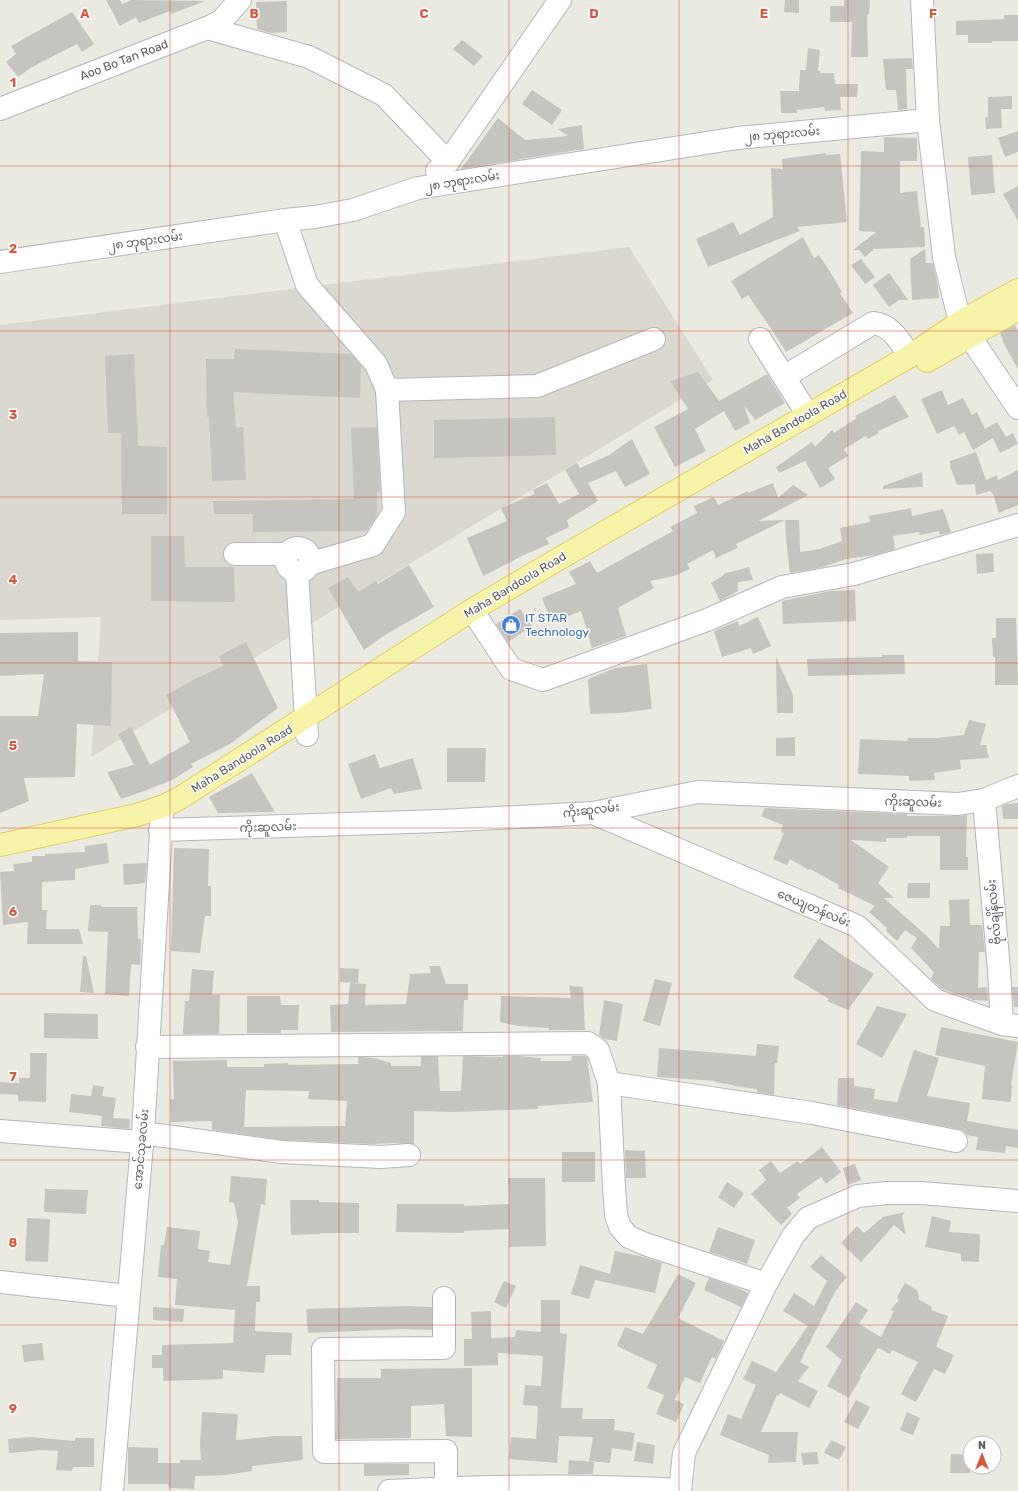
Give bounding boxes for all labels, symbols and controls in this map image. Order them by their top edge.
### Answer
text: A [80,6,90,21]
text: B [249,6,259,21]
text: C [419,6,429,21]
text: D [589,6,599,21]
text: E [760,6,768,21]
text: F [929,6,937,21]
street label: Aoo Bo Tan Road [78,37,170,83]
text: 1 [10,75,16,90]
street label: ၂၈ ဘုရားလမ်း [743,122,821,147]
street label: ၂၈ ဘုရားလမ်း [423,166,501,197]
street label: ၂၈ ဘုရားလမ်း [106,227,184,256]
text: 2 [9,241,17,256]
street label: Maha Bandoola Road [741,387,849,457]
text: 3 [9,407,18,422]
street label: Maha Bandoola Road [461,549,569,621]
text: 4 [9,572,18,587]
place label: IT STAR Technology [525,611,590,639]
shop icon: IT STAR Technology [500,614,522,636]
street label: Maha Bandoola Road [189,722,295,796]
text: 5 [9,738,17,753]
street label: ကိုးဆူလမ်း [884,792,942,813]
street label: ကိုးဆူလမ်း [562,798,620,823]
street label: ကိုးဆူလမ်း [239,817,297,838]
street label: ဗိုလ်ချိန်လမ်း [982,879,1007,945]
street label: ဇေယျတန်လမ်း [774,884,854,933]
text: 6 [9,904,18,919]
text: 7 [9,1069,17,1084]
street label: အောင်သုခလမ်း [129,1108,154,1190]
text: 8 [9,1235,18,1250]
text: 9 [9,1401,17,1416]
north arrow [962,1435,1002,1475]
text: N [978,1439,986,1452]

